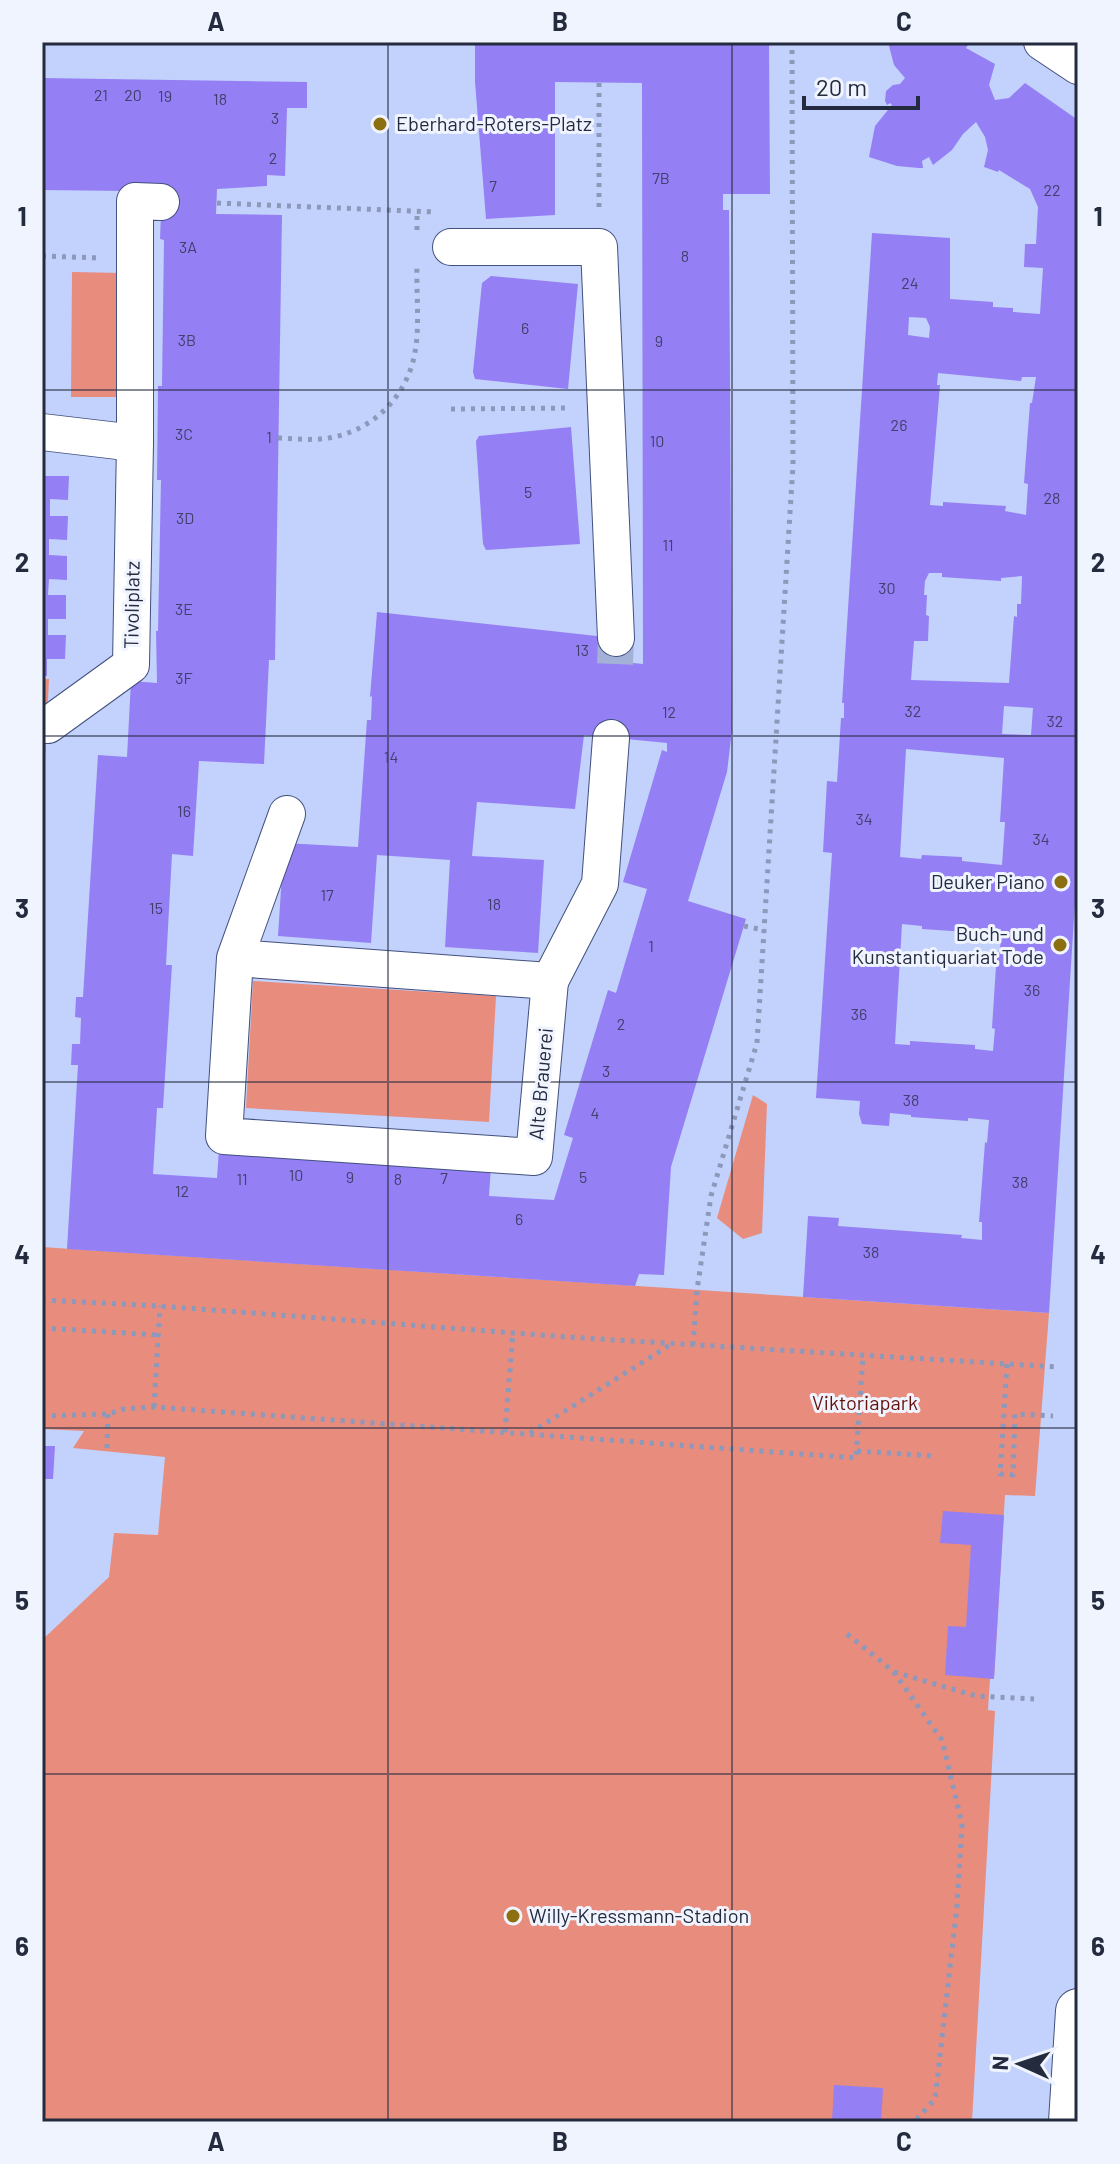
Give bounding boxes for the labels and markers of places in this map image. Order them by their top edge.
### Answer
place label: Eberhard-Roters-Platz [396,111,592,135]
marker: Eberhard-Roters-Platz [371,115,389,133]
place label: Deuker Piano [931,869,1045,893]
marker: Deuker Piano [1052,873,1070,891]
place label: Buch- und Kunstantiquariat Tode [852,921,1044,968]
marker: Buch- und Kunstantiquariat Tode [1051,936,1069,954]
place label: Willy-Kressmann-Stadion [529,1903,749,1927]
marker: Willy-Kressmann-Stadion [504,1907,522,1925]

